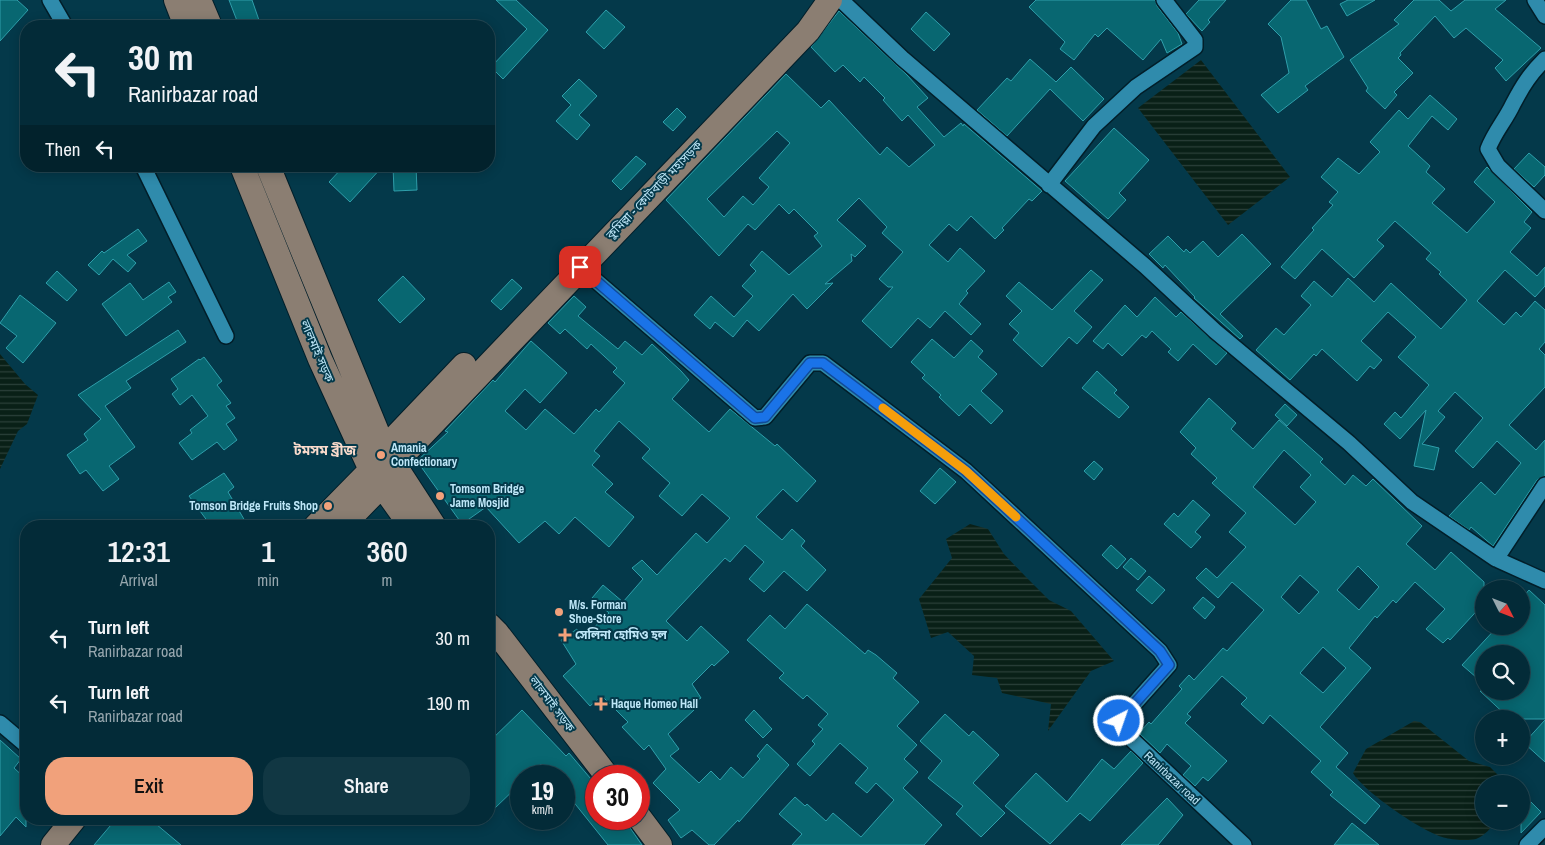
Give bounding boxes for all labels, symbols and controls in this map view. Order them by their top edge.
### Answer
text: 30 m [128,34,193,81]
icon: left [45,40,110,105]
text: Ranirbazar road [128,79,258,109]
icon: left [91,135,119,163]
text: Then [45,136,81,162]
street label: কুমিল্লা - কোটবাড়ী মহাসড়ক [602,137,706,244]
pin [559,246,601,288]
icon: arrive [566,253,594,281]
street label: লালমাই সড়ক [296,317,337,385]
place label: Amania Confectionary [391,440,458,470]
district label: টমসম ব্রীজ [293,441,357,459]
marker: Amania Confectionary [375,449,387,461]
place label: Tomsom Bridge Jame Mosjid [450,481,525,511]
marker: Tomsom Bridge Jame Mosjid [434,490,446,502]
place label: Tomson Bridge Fruits Shop [189,498,318,514]
marker: Tomson Bridge Fruits Shop [322,500,334,512]
text: 12:31 [107,531,170,571]
text: 1 [261,531,275,571]
text: 360 [367,531,408,571]
text: Arrival [120,569,158,591]
text: min [257,569,279,591]
text: m [382,569,393,591]
north arrow [1475,580,1530,635]
map controls [1475,580,1530,830]
place label: M/s. Forman Shoe-Store [569,597,626,627]
marker: M/s. Forman Shoe-Store [553,606,565,618]
text: Turn left [88,614,149,640]
icon: left [45,624,73,652]
text: 30 m [435,625,470,651]
place label: সেলিনা হোমিও হল [575,627,668,643]
marker: সেলিনা হোমিও হল [559,629,571,641]
text: Ranirbazar road [88,640,183,662]
button: search [1475,645,1530,700]
street label: লালমাই সড়ক [525,672,578,735]
text: Turn left [88,679,149,705]
icon: left [45,689,73,717]
text: 190 m [427,690,470,716]
position arrow [1092,694,1144,746]
place label: Haque Homeo Hall [611,696,698,712]
marker: Haque Homeo Hall [595,698,607,710]
text: Ranirbazar road [88,705,183,727]
button: + [1475,710,1530,765]
street label: Ranirbazar road [1141,748,1203,808]
button: Exit [45,757,253,815]
button: Share [263,757,470,815]
speed limit sign: 30 [585,765,650,830]
text: 19 [531,774,554,808]
button: − [1475,775,1530,830]
text: km/h [532,802,553,818]

